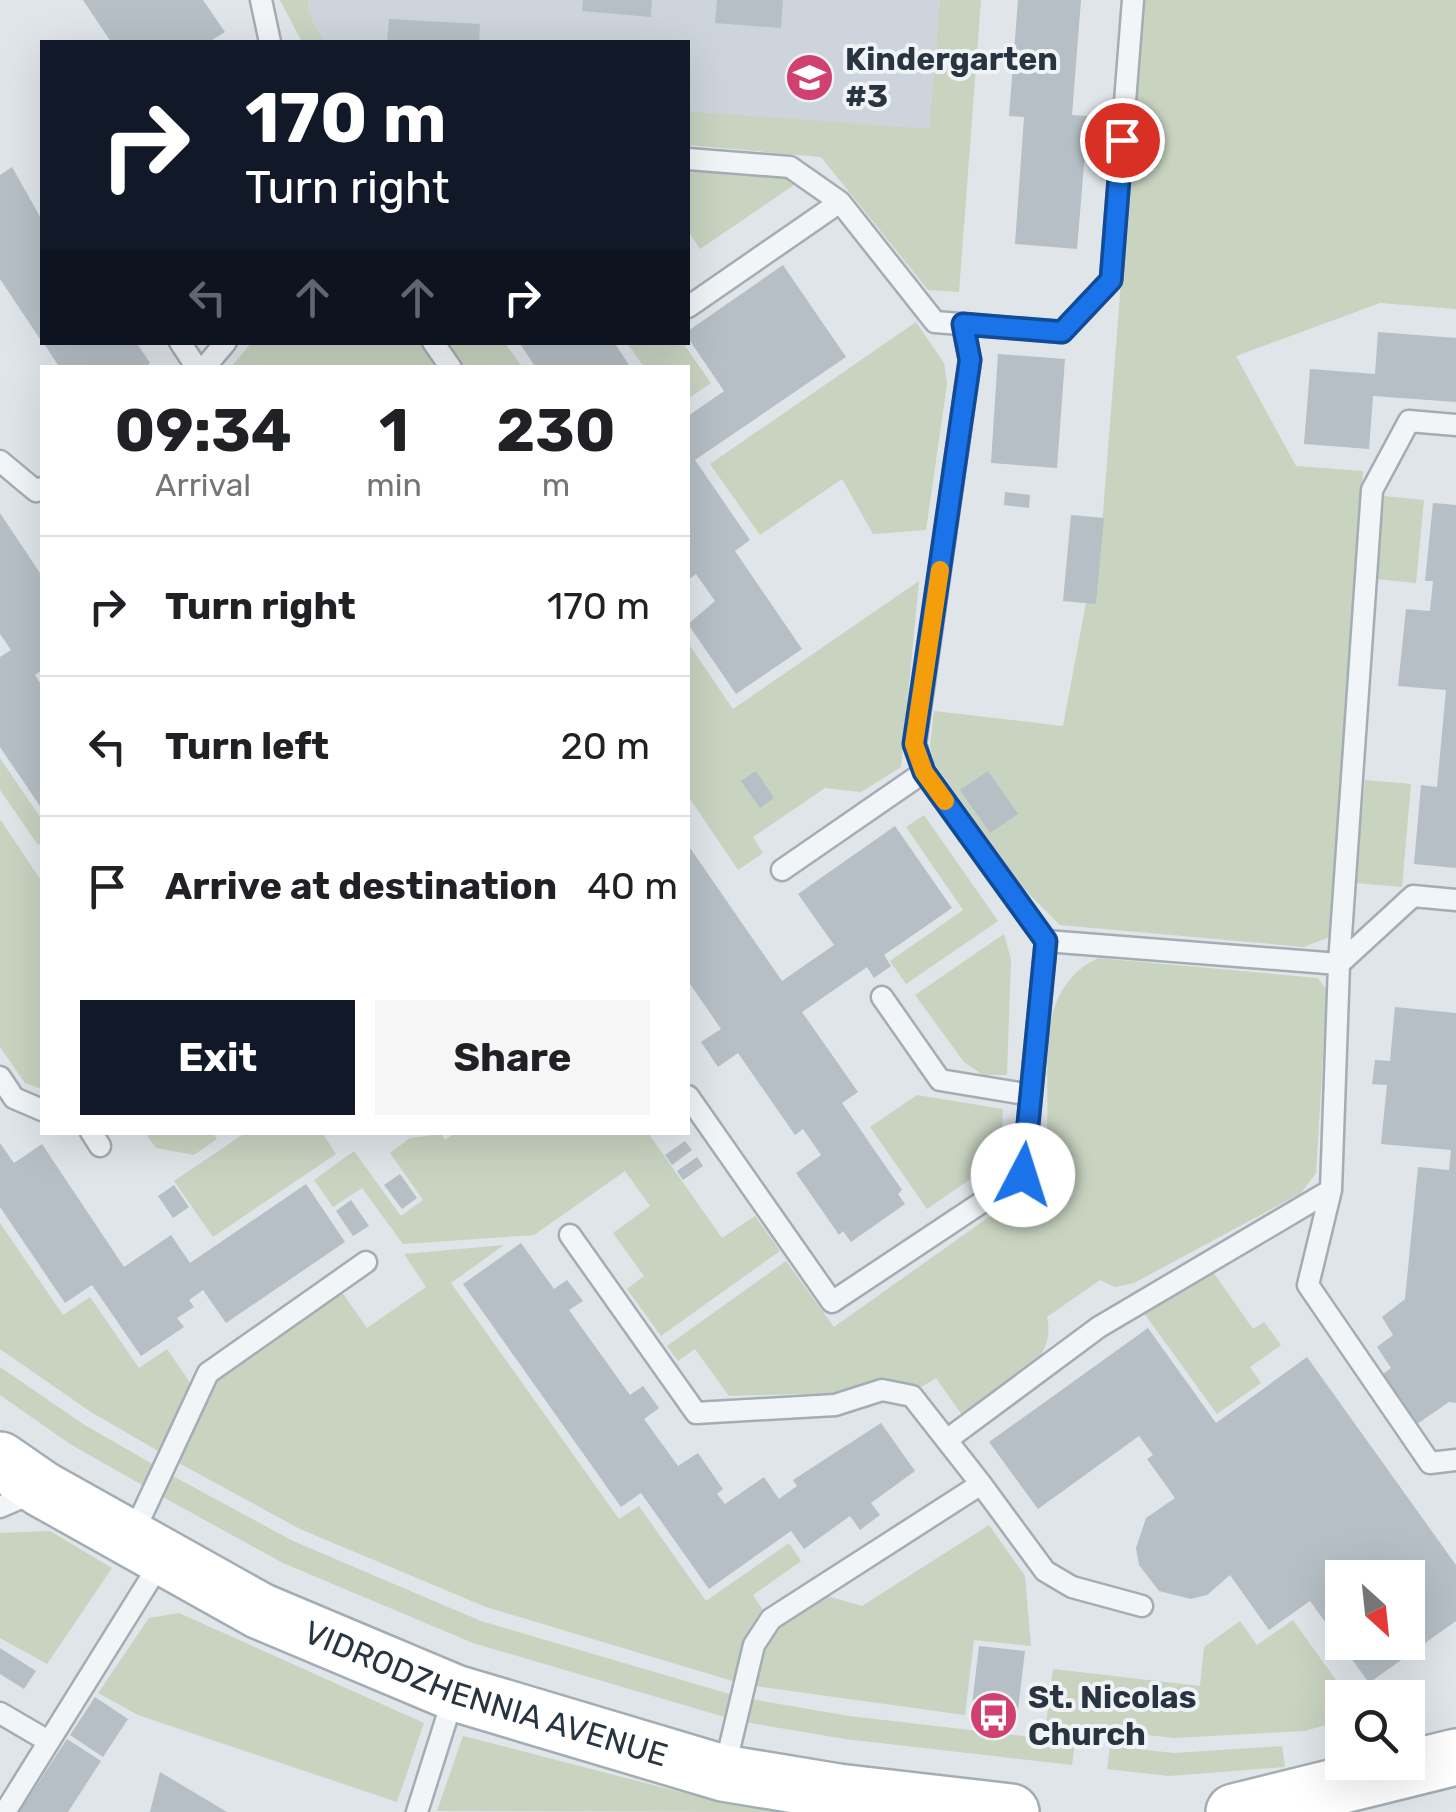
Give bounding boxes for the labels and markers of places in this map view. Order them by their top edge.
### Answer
place label: Kindergarten #3 [845,40,1058,115]
school or university icon: Kindergarten #3 [784,51,836,103]
pin [1080,98,1165,183]
place label: St. Nicolas Church [1028,1678,1196,1753]
bus stop icon: St. Nicolas Church [967,1689,1019,1741]

